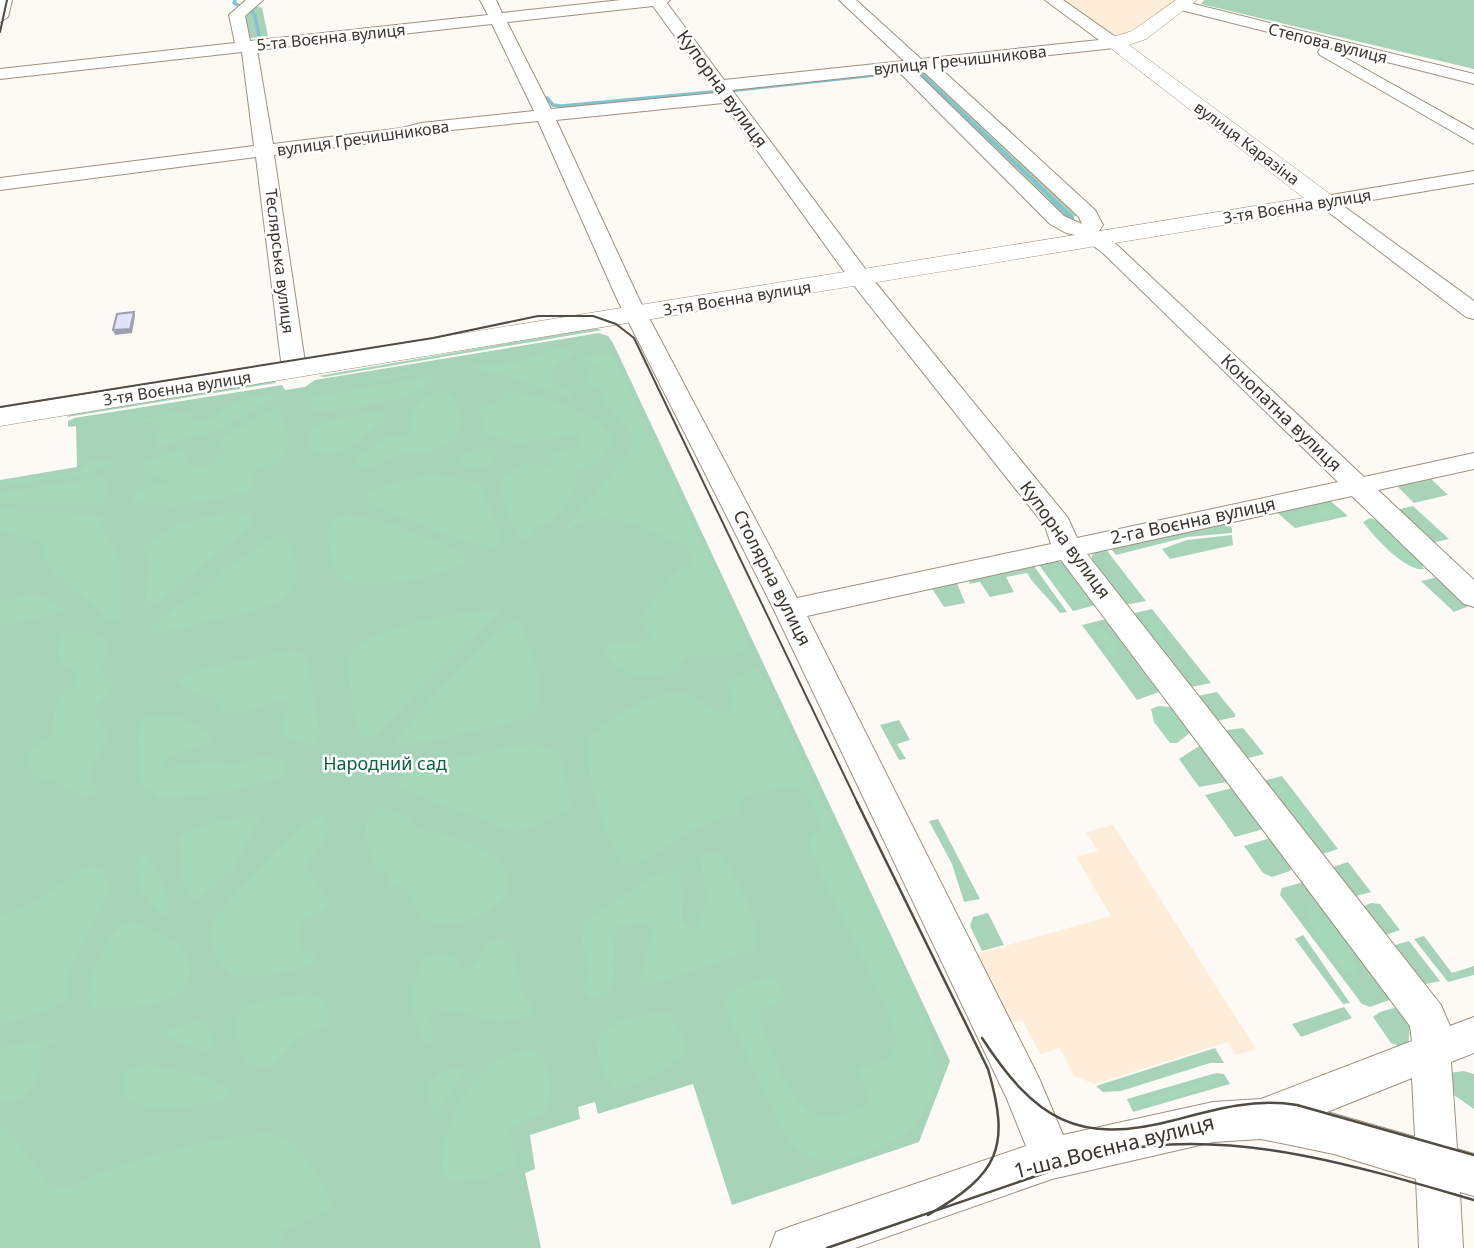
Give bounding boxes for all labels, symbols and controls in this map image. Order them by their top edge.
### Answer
street label: 5-та Воєнна вулиця [255,18,407,56]
street label: Степова вулиця [1266,18,1390,68]
street label: Купорна вулиця [672,25,774,152]
street label: вулиця Гречишникова [872,40,1048,80]
street label: вулиця Каразіна [1190,96,1304,190]
street label: вулиця Гречишникова [275,115,451,161]
street label: 3-тя Воєнна вулиця [1221,183,1373,229]
street label: Теслярська вулиця [260,187,300,335]
street label: 3-тя Воєнна вулиця [661,275,813,321]
street label: Конопатна вулиця [1216,348,1347,476]
street label: 3-тя Воєнна вулиця [101,365,253,411]
street label: Купорна вулиця [1015,476,1117,603]
street label: 2-га Воєнна вулиця [1108,491,1278,549]
street label: Столярна вулиця [728,506,818,650]
park label: Народний сад [323,751,447,775]
street label: 1-ша Воєнна вулиця [1011,1108,1217,1184]

